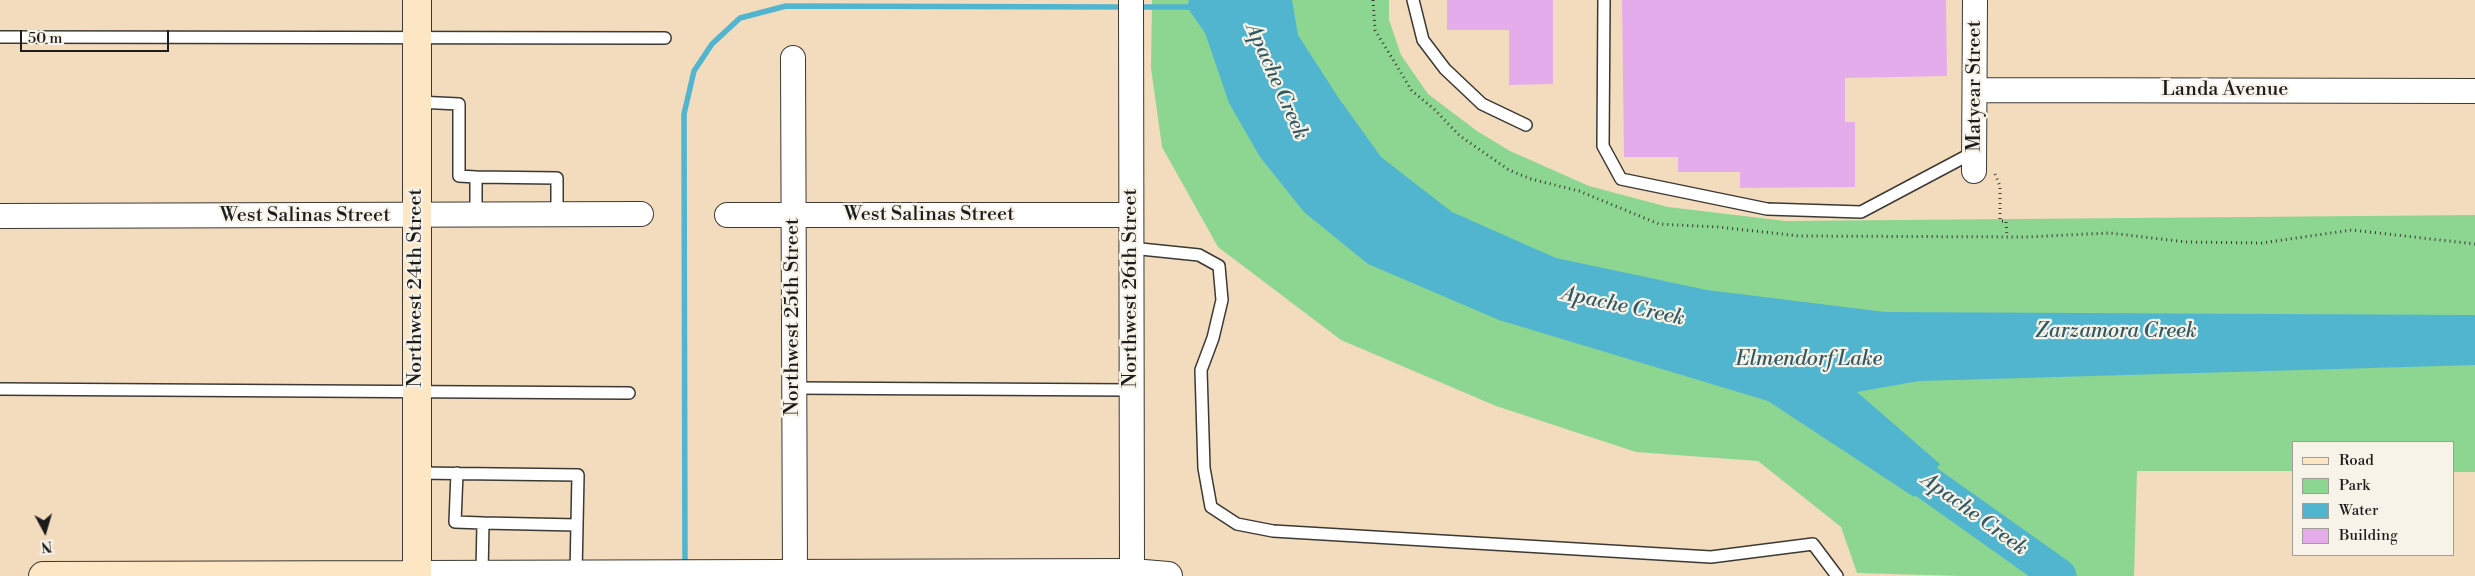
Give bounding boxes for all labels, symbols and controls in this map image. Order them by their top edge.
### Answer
scale bar [22,20,171,52]
water label: Apache Creek [1239,20,1313,144]
street label: Matyear Street [1963,20,1987,152]
text: 50 m [28,29,62,48]
street label: Landa Avenue [2162,78,2288,102]
street label: Northwest 24th Street [404,188,428,388]
street label: Northwest 26th Street [1119,188,1143,388]
street label: West Salinas Street [844,203,1014,227]
street label: West Salinas Street [220,204,390,228]
street label: Northwest 25th Street [781,218,805,416]
water label: Apache Creek [1559,282,1687,332]
water label: Zarzamora Creek [2035,319,2197,345]
water label: Elmendorf Lake [1736,347,1882,373]
legend [2292,441,2455,556]
text: Road [2339,451,2374,470]
water label: Apache Creek [1916,468,2032,562]
text: Park [2339,476,2370,495]
text: Water [2339,501,2378,520]
north arrow [20,506,70,556]
text: Building [2339,526,2398,545]
text: N [40,536,53,555]

